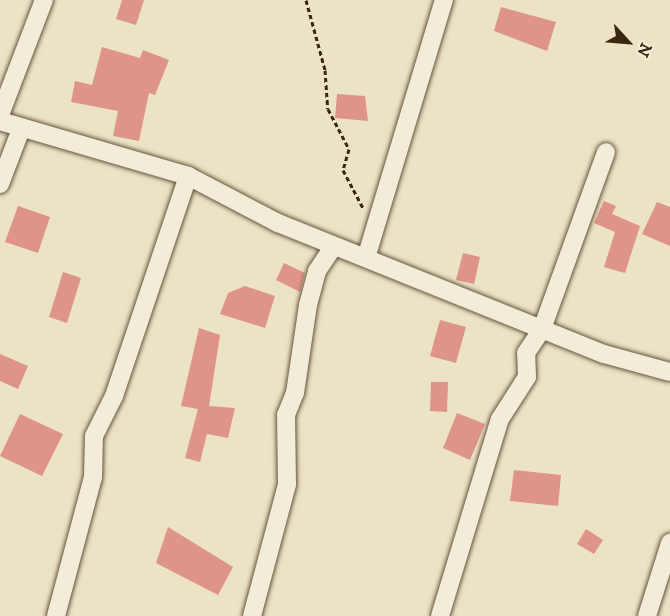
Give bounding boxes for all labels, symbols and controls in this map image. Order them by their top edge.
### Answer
north arrow [598,12,658,72]
text: N [632,40,656,60]

